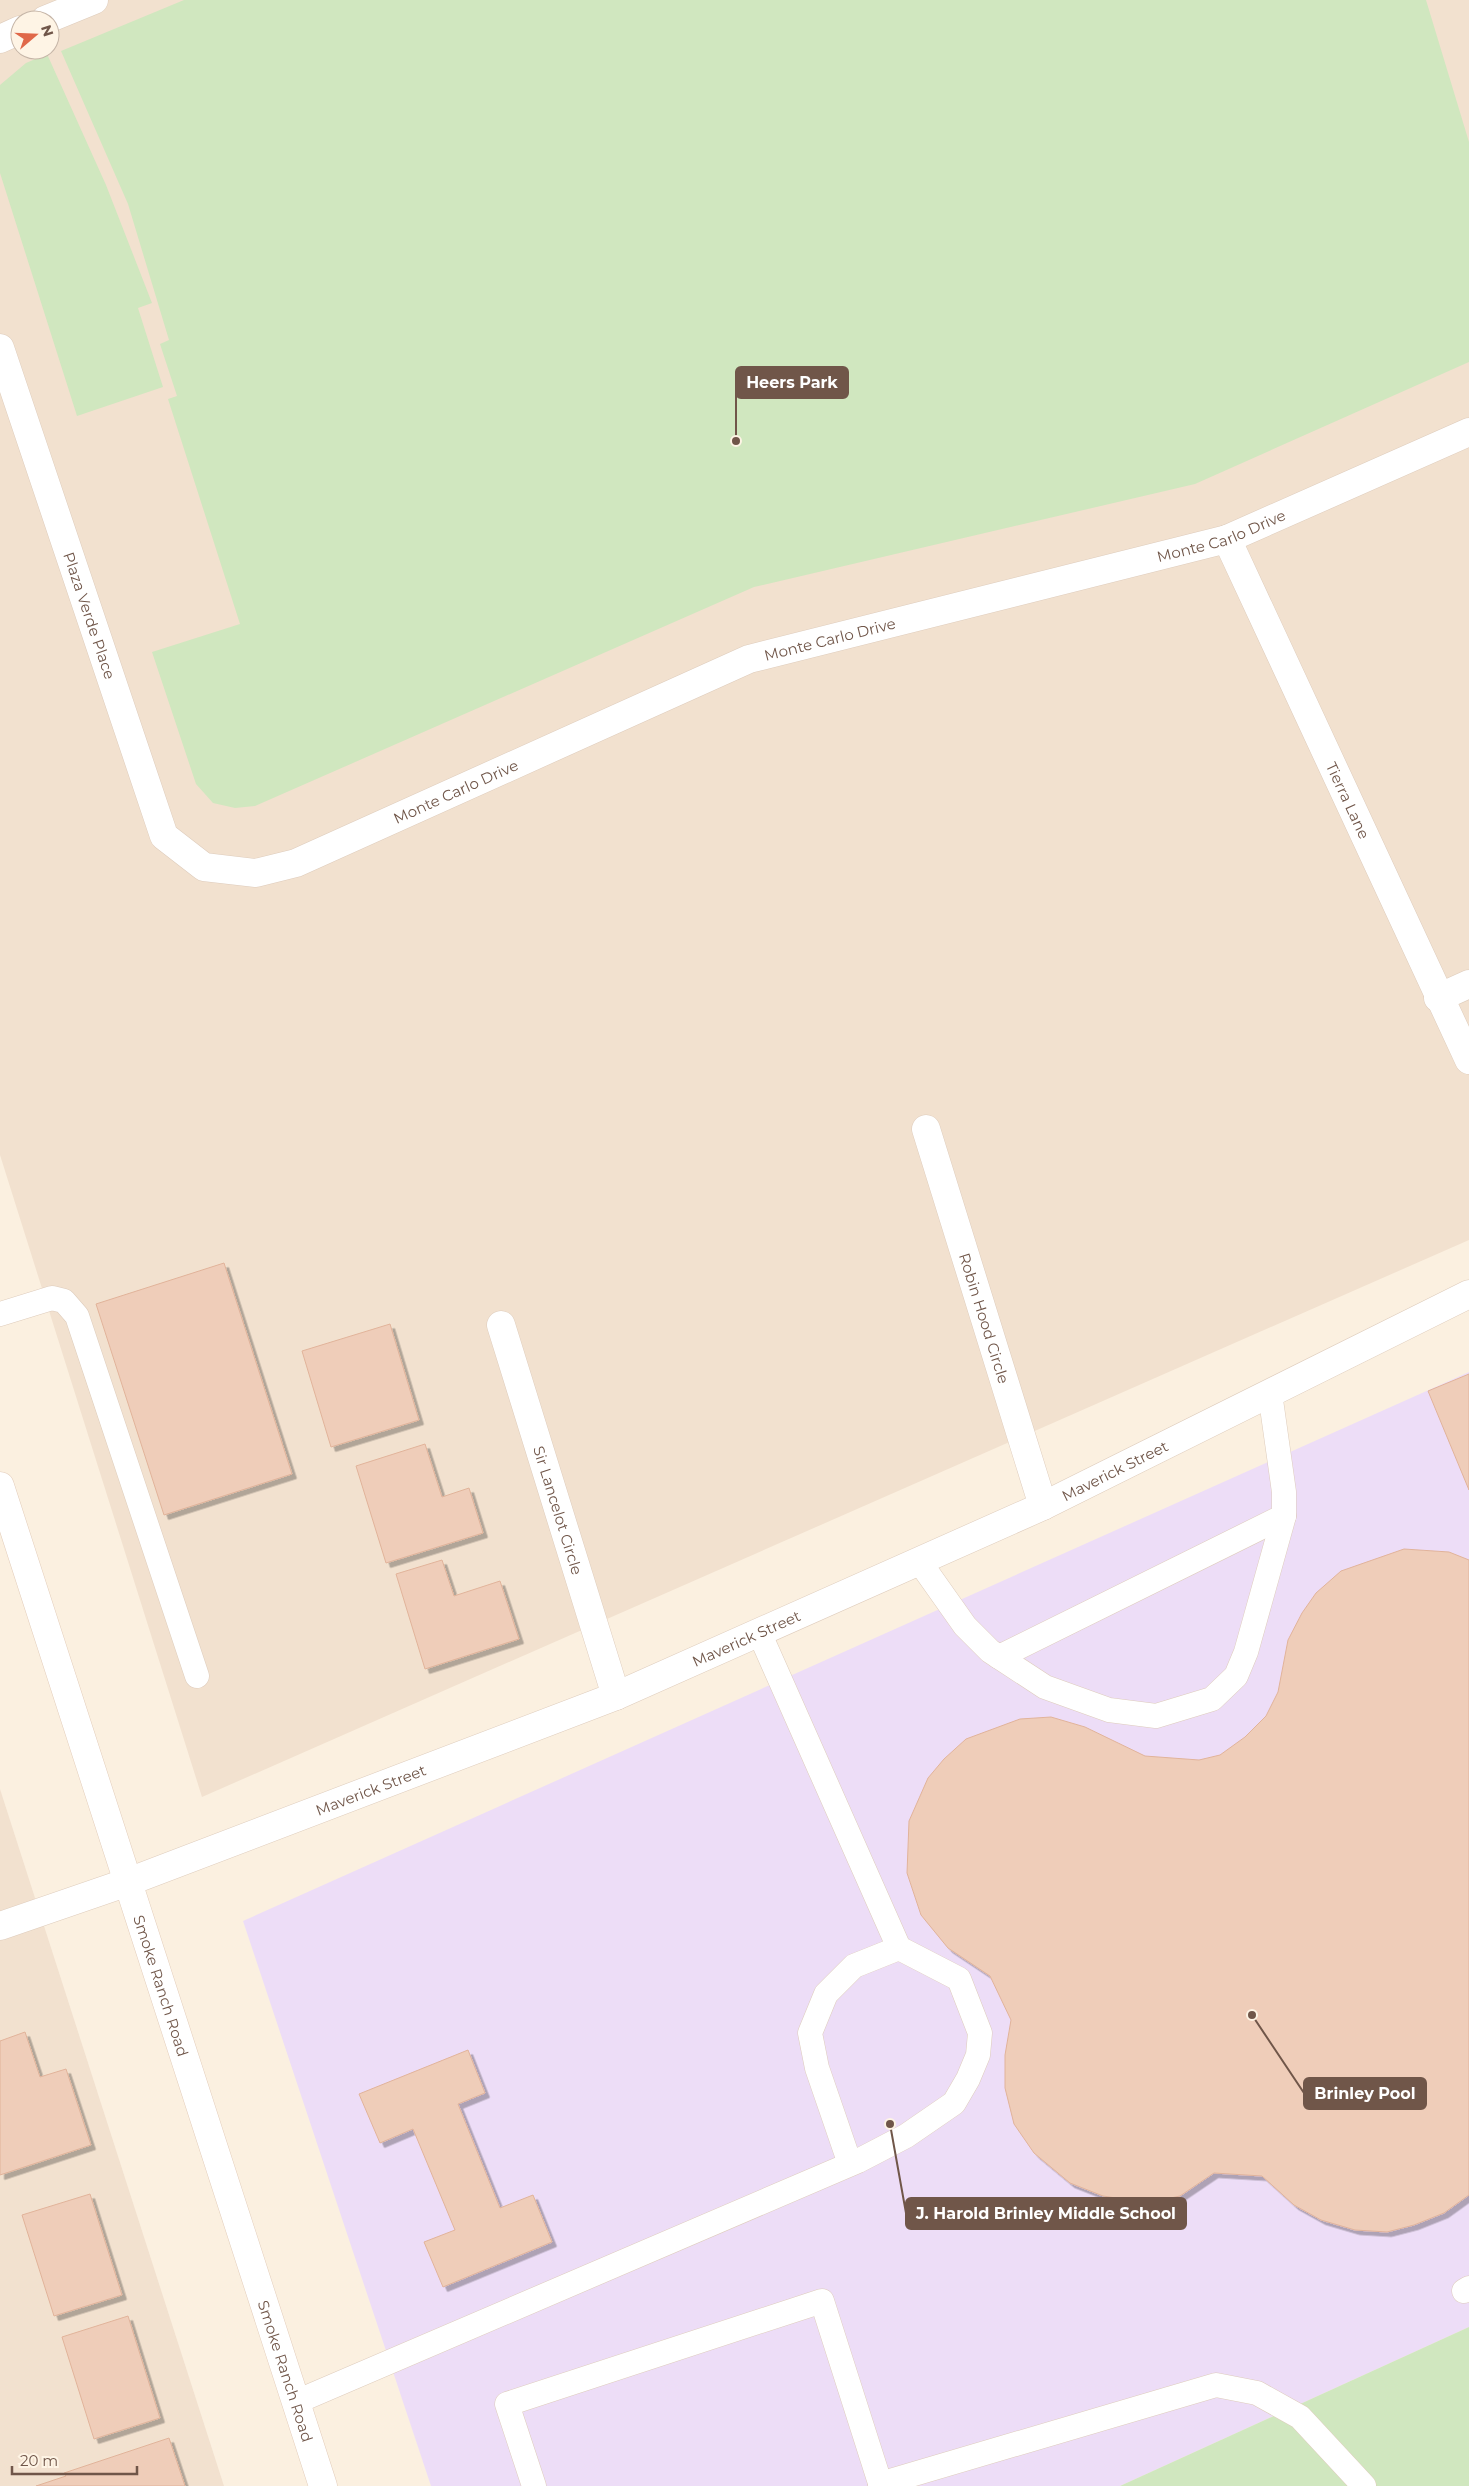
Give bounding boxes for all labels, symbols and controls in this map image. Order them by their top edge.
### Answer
north arrow [10,10,60,60]
text: N [37,22,58,39]
callout: Heers Park [736,367,848,398]
text: Heers Park [746,373,838,392]
street label: Monte Carlo Drive [1155,505,1288,566]
street label: Plaza Verde Place [60,549,120,681]
street label: Monte Carlo Drive [762,613,897,664]
street label: Monte Carlo Drive [390,755,521,827]
street label: Tierra Lane [1322,759,1374,842]
street label: Robin Hood Circle [956,1251,1014,1386]
street label: Maverick Street [1058,1436,1171,1505]
street label: Sir Lancelot Circle [530,1444,587,1577]
street label: Maverick Street [689,1606,803,1670]
street label: Maverick Street [313,1760,428,1819]
street label: Smoke Ranch Road [130,1912,193,2059]
callout: Brinley Pool [1304,2078,1426,2109]
text: Brinley Pool [1314,2084,1416,2103]
callout: J. Harold Brinley Middle School [906,2198,1186,2229]
text: J. Harold Brinley Middle School [915,2204,1176,2223]
street label: Smoke Ranch Road [254,2298,318,2444]
scale bar [12,2444,138,2476]
text: 20 m [20,2451,58,2470]

